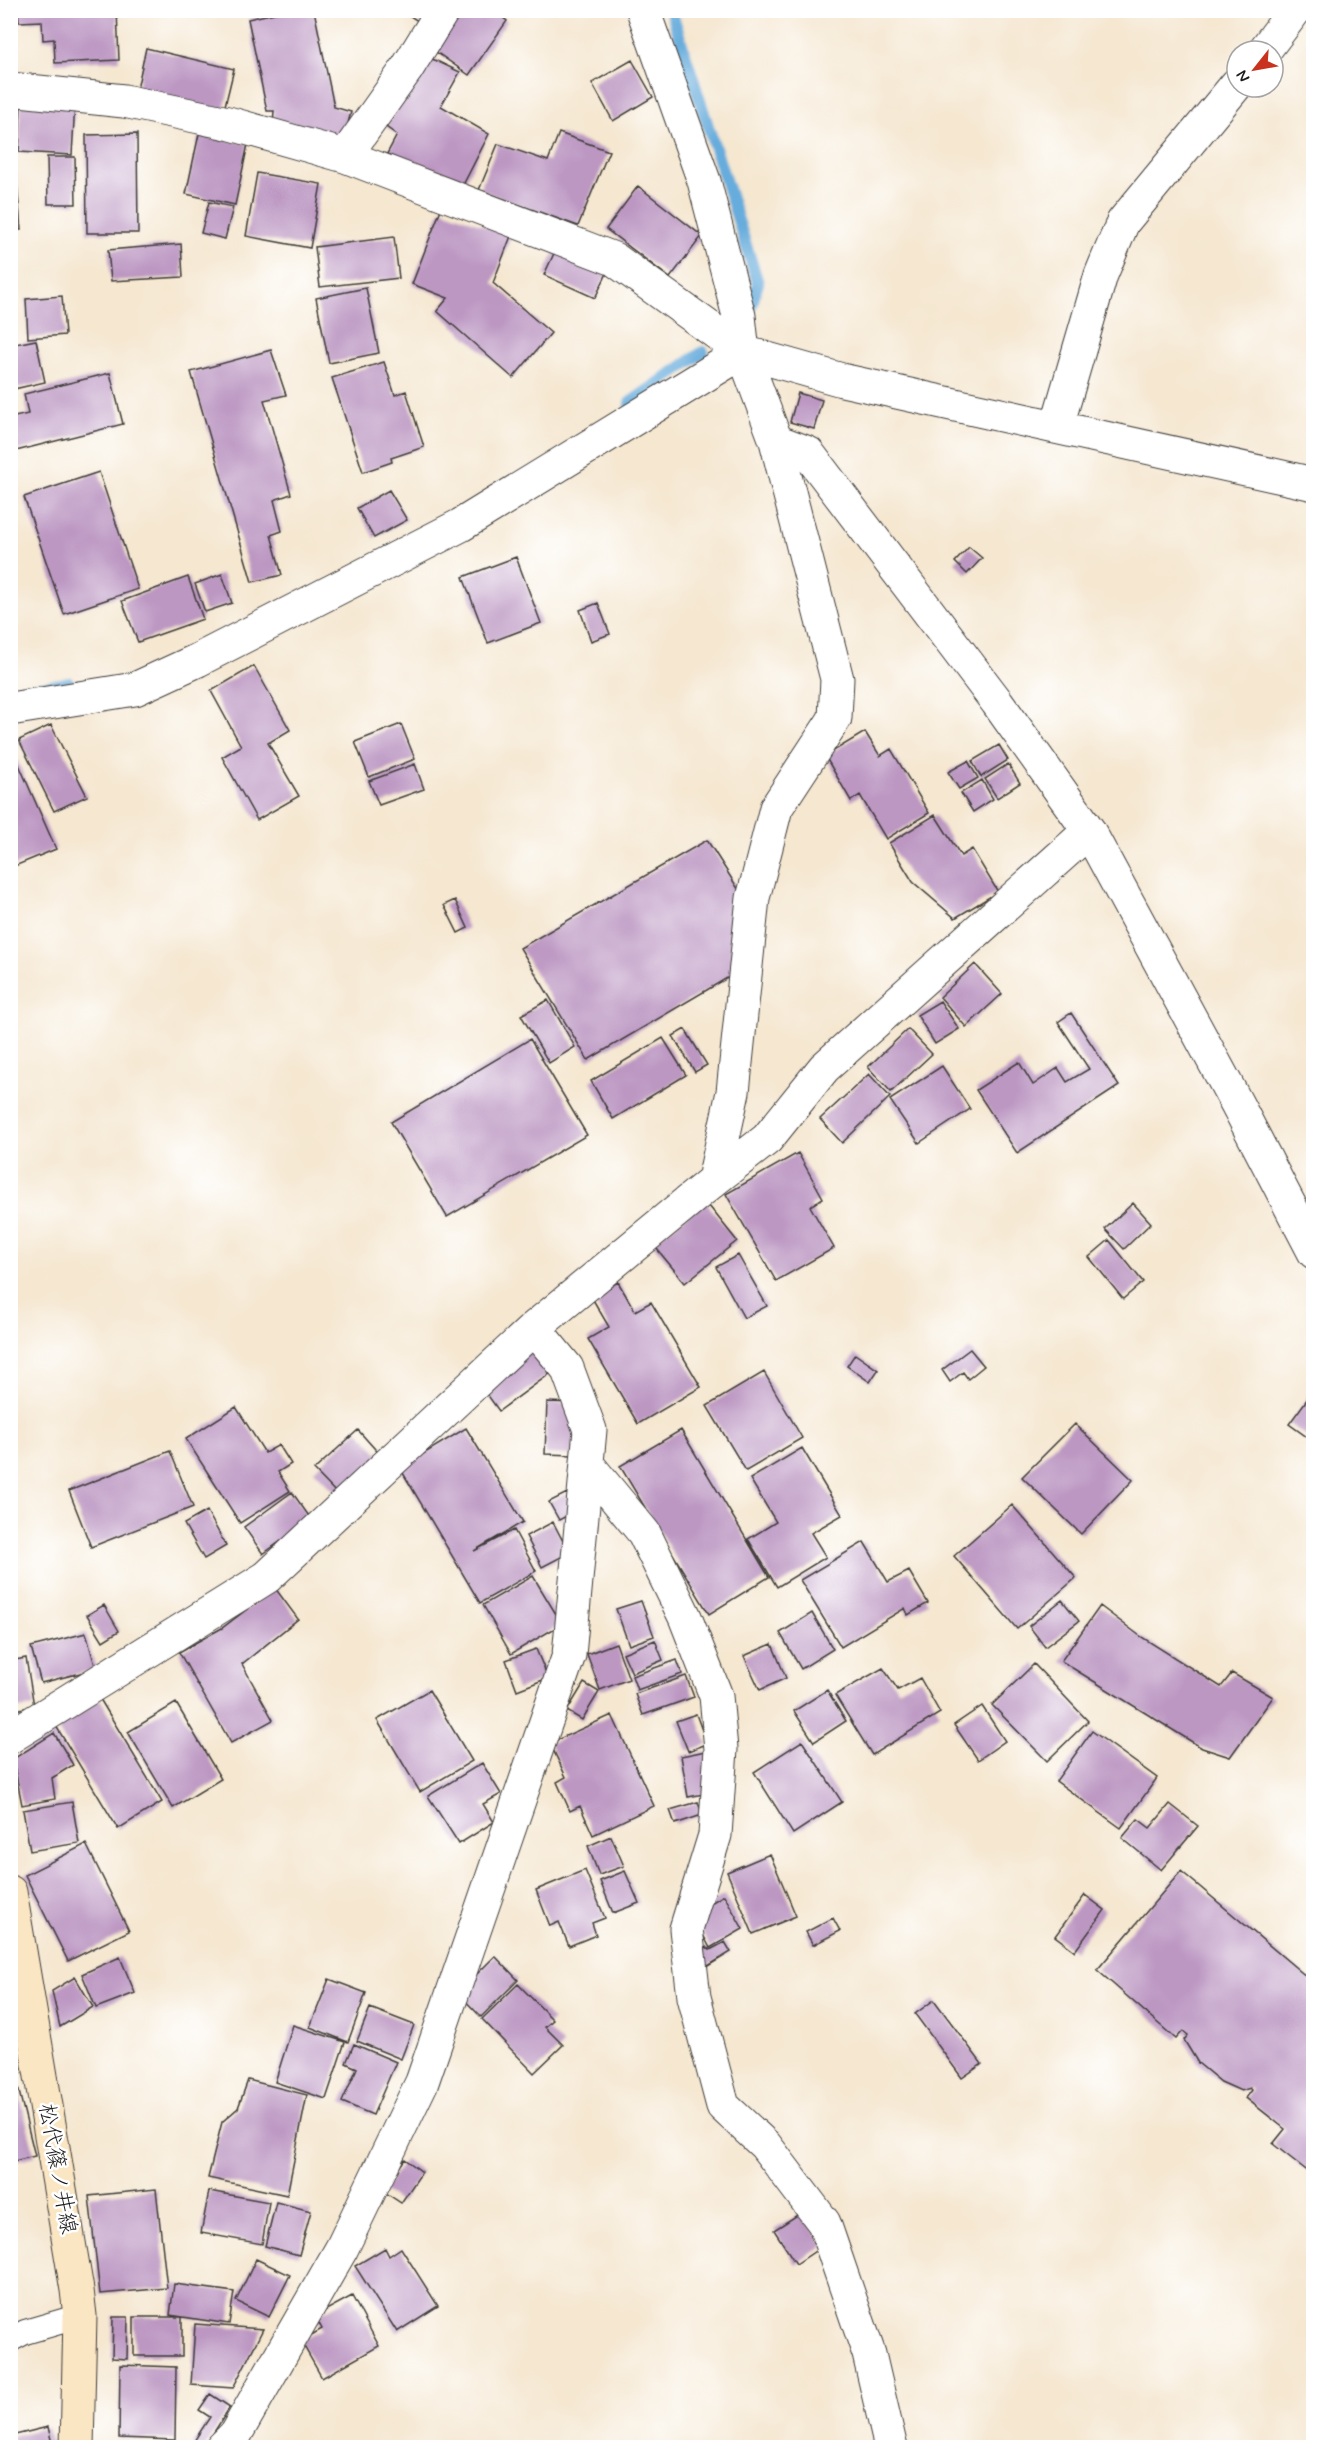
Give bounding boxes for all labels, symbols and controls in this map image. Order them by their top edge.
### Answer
north arrow [1225,39,1285,99]
text: N [1232,66,1255,86]
street label: 松代篠ノ井線 [32,2102,82,2236]

